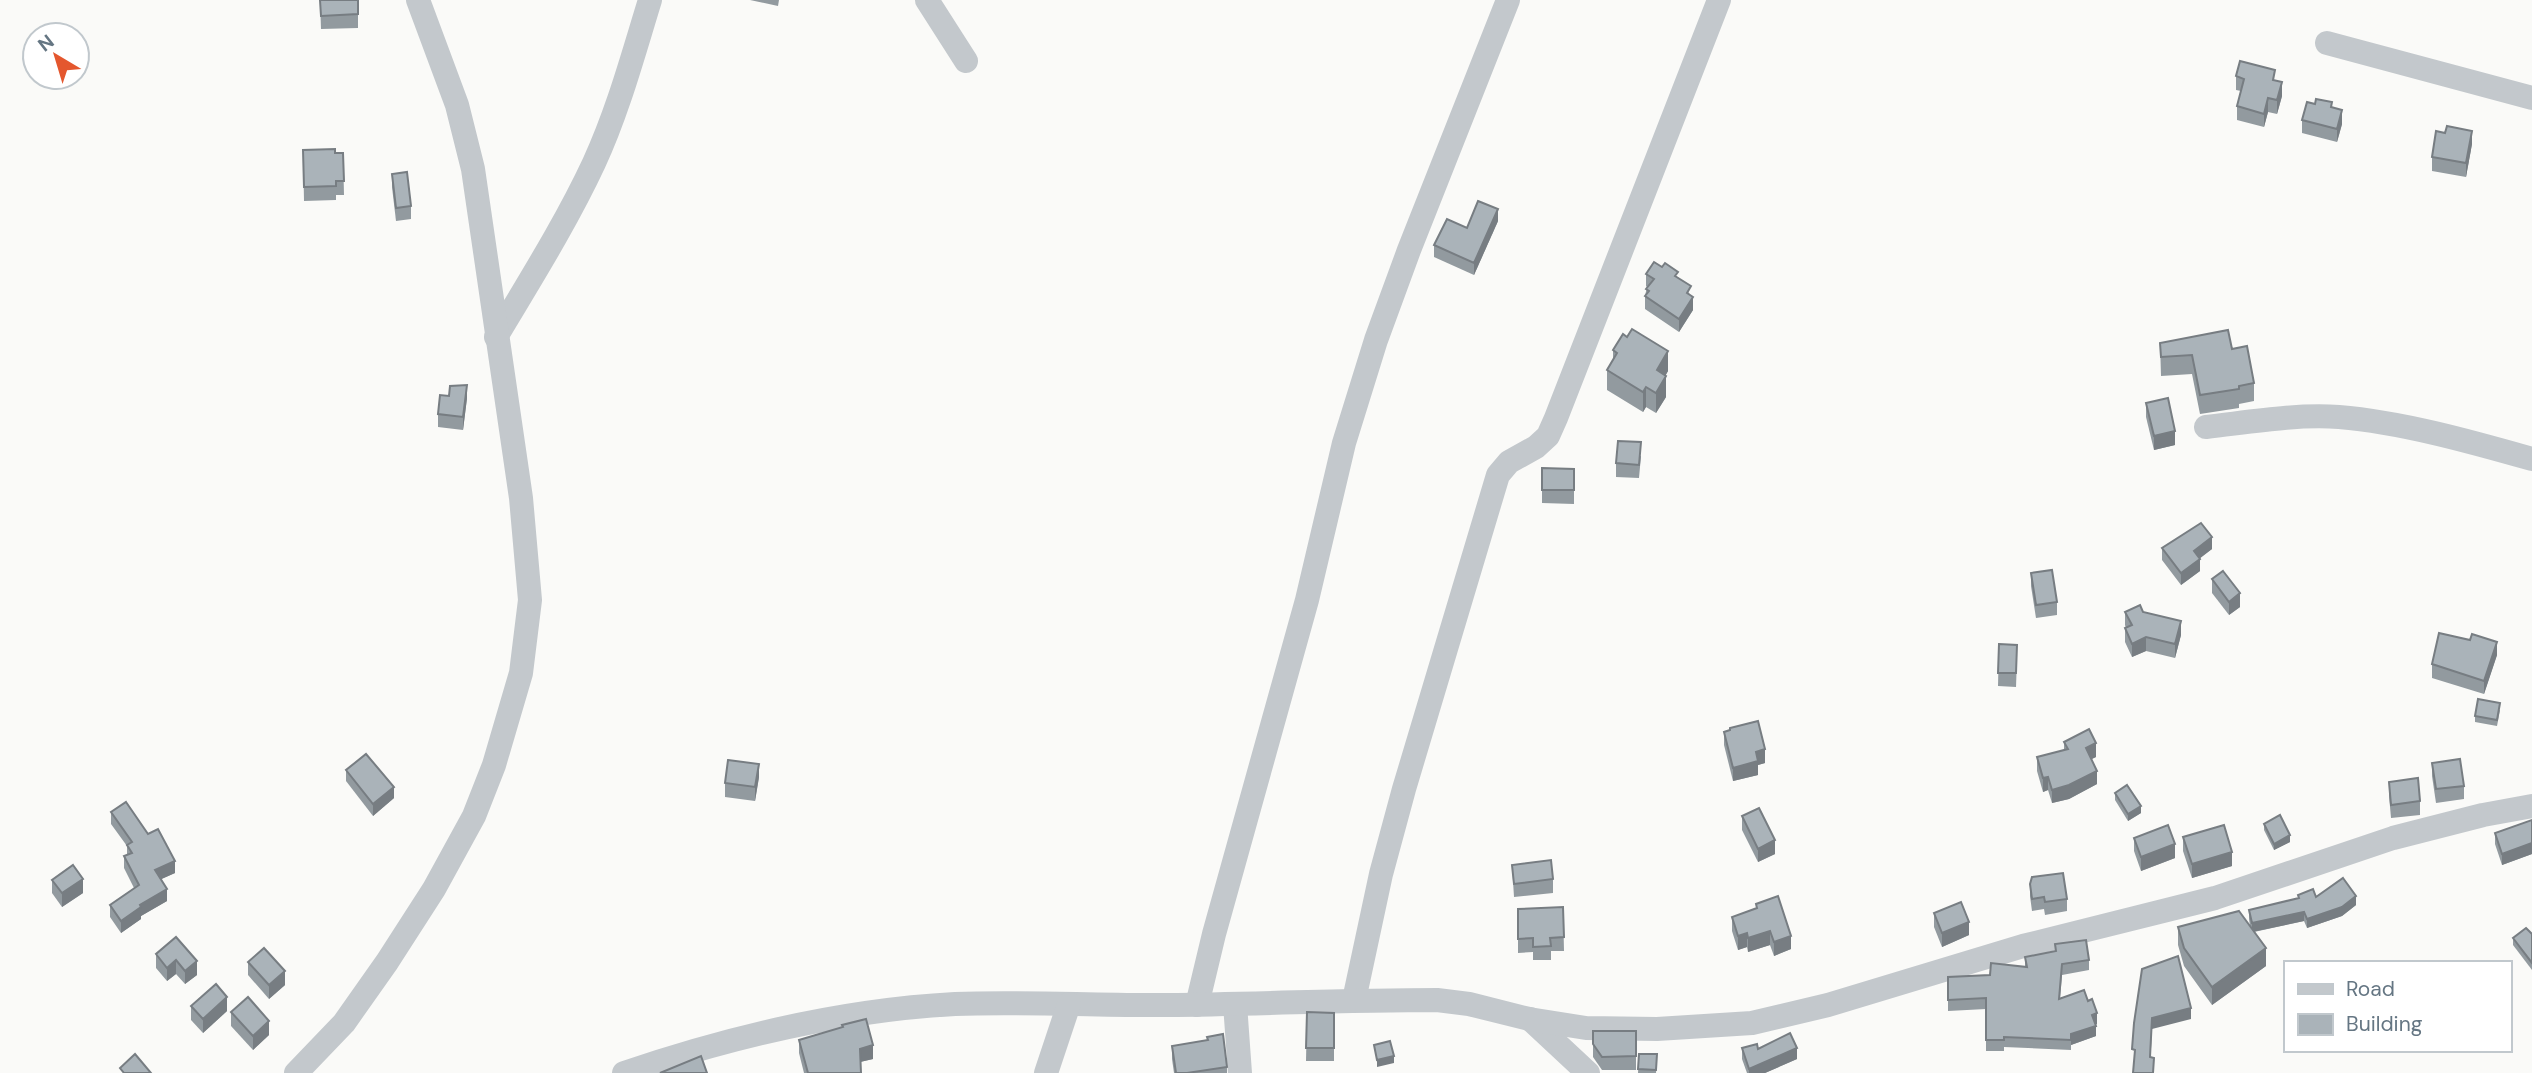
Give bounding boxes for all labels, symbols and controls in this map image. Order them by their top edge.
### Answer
north arrow [21,21,91,91]
text: N [33,29,59,57]
legend [2284,961,2511,1052]
text: Road [2346,975,2395,1003]
text: Building [2346,1010,2423,1038]

